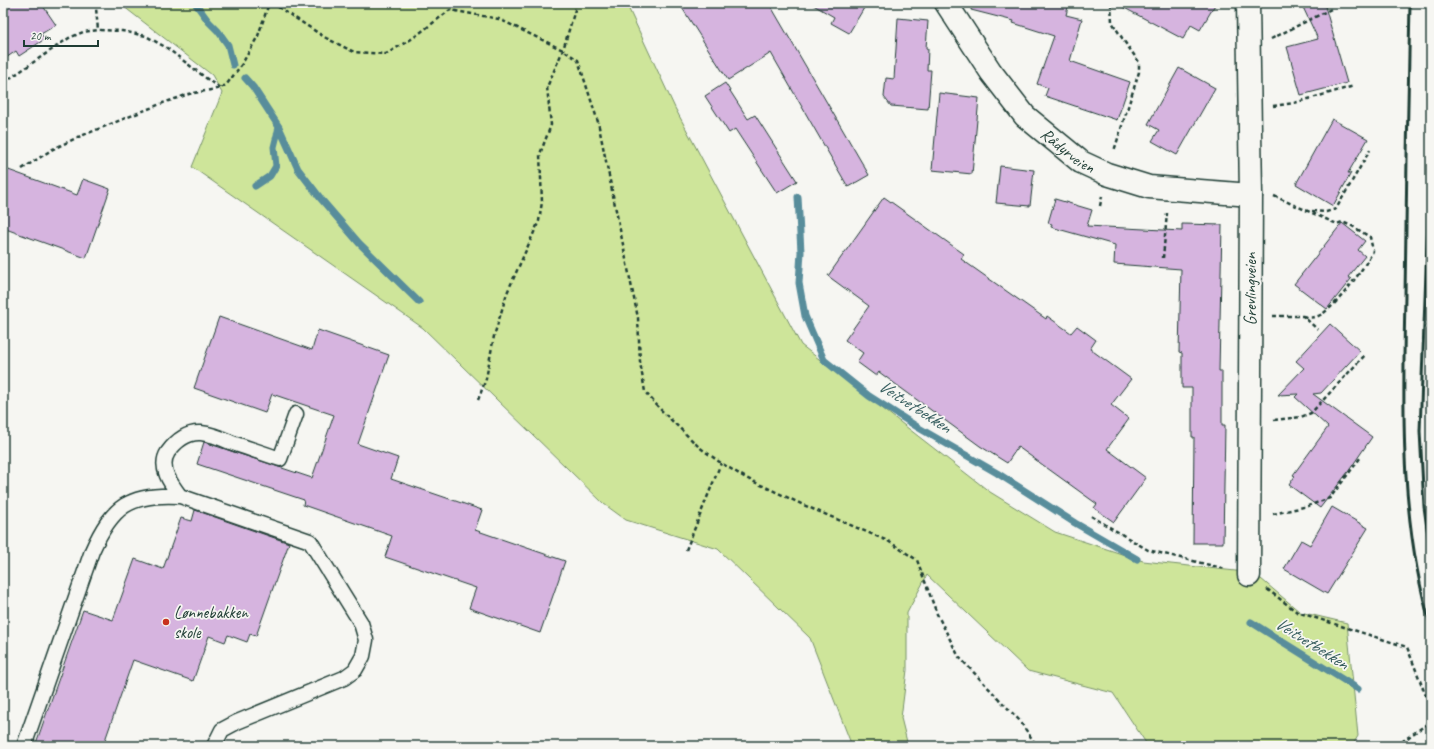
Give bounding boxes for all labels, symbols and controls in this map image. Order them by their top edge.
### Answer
scale bar [24,22,98,48]
text: 20 m [30,28,52,44]
street label: Rådyrveien [1037,123,1098,178]
street label: Grevlingveien [1240,251,1261,325]
water label: Veitvetbekken [875,374,957,439]
place label: Lønnebakken skole [174,602,249,643]
water label: Veitvetbekken [1271,612,1354,675]
marker: Lønnebakken skole [161,617,171,627]

